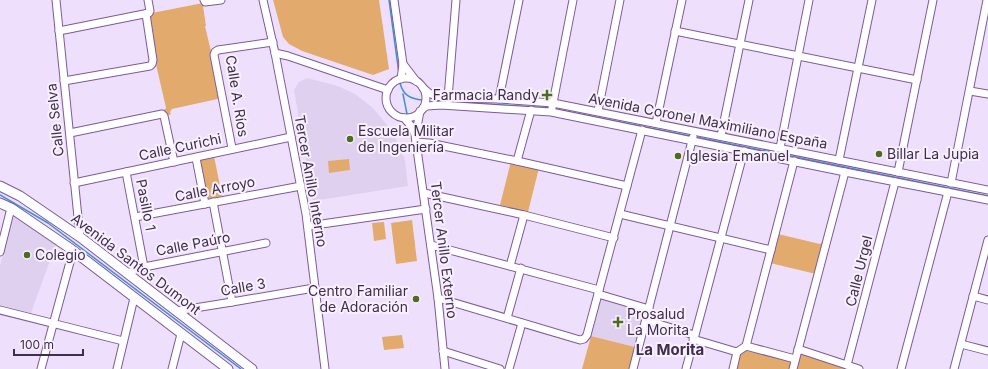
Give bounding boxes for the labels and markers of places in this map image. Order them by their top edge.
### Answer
place label: Farmacia Randy [433,86,539,103]
marker: Farmacia Randy [542,90,552,100]
place label: Escuela Militar de Ingeniería [358,122,454,155]
marker: Escuela Militar de Ingeniería [345,134,355,144]
place label: Billar La Jupia [887,145,979,162]
place label: Iglesia Emanuel [686,147,789,164]
marker: Billar La Jupia [874,149,884,159]
marker: Iglesia Emanuel [673,151,683,161]
place label: Colegio [35,246,86,263]
marker: Colegio [22,250,32,260]
place label: Centro Familiar de Adoración [308,282,408,315]
marker: Centro Familiar de Adoración [411,294,421,304]
place label: Prosalud La Morita [627,305,689,338]
marker: Prosalud La Morita [612,316,624,328]

